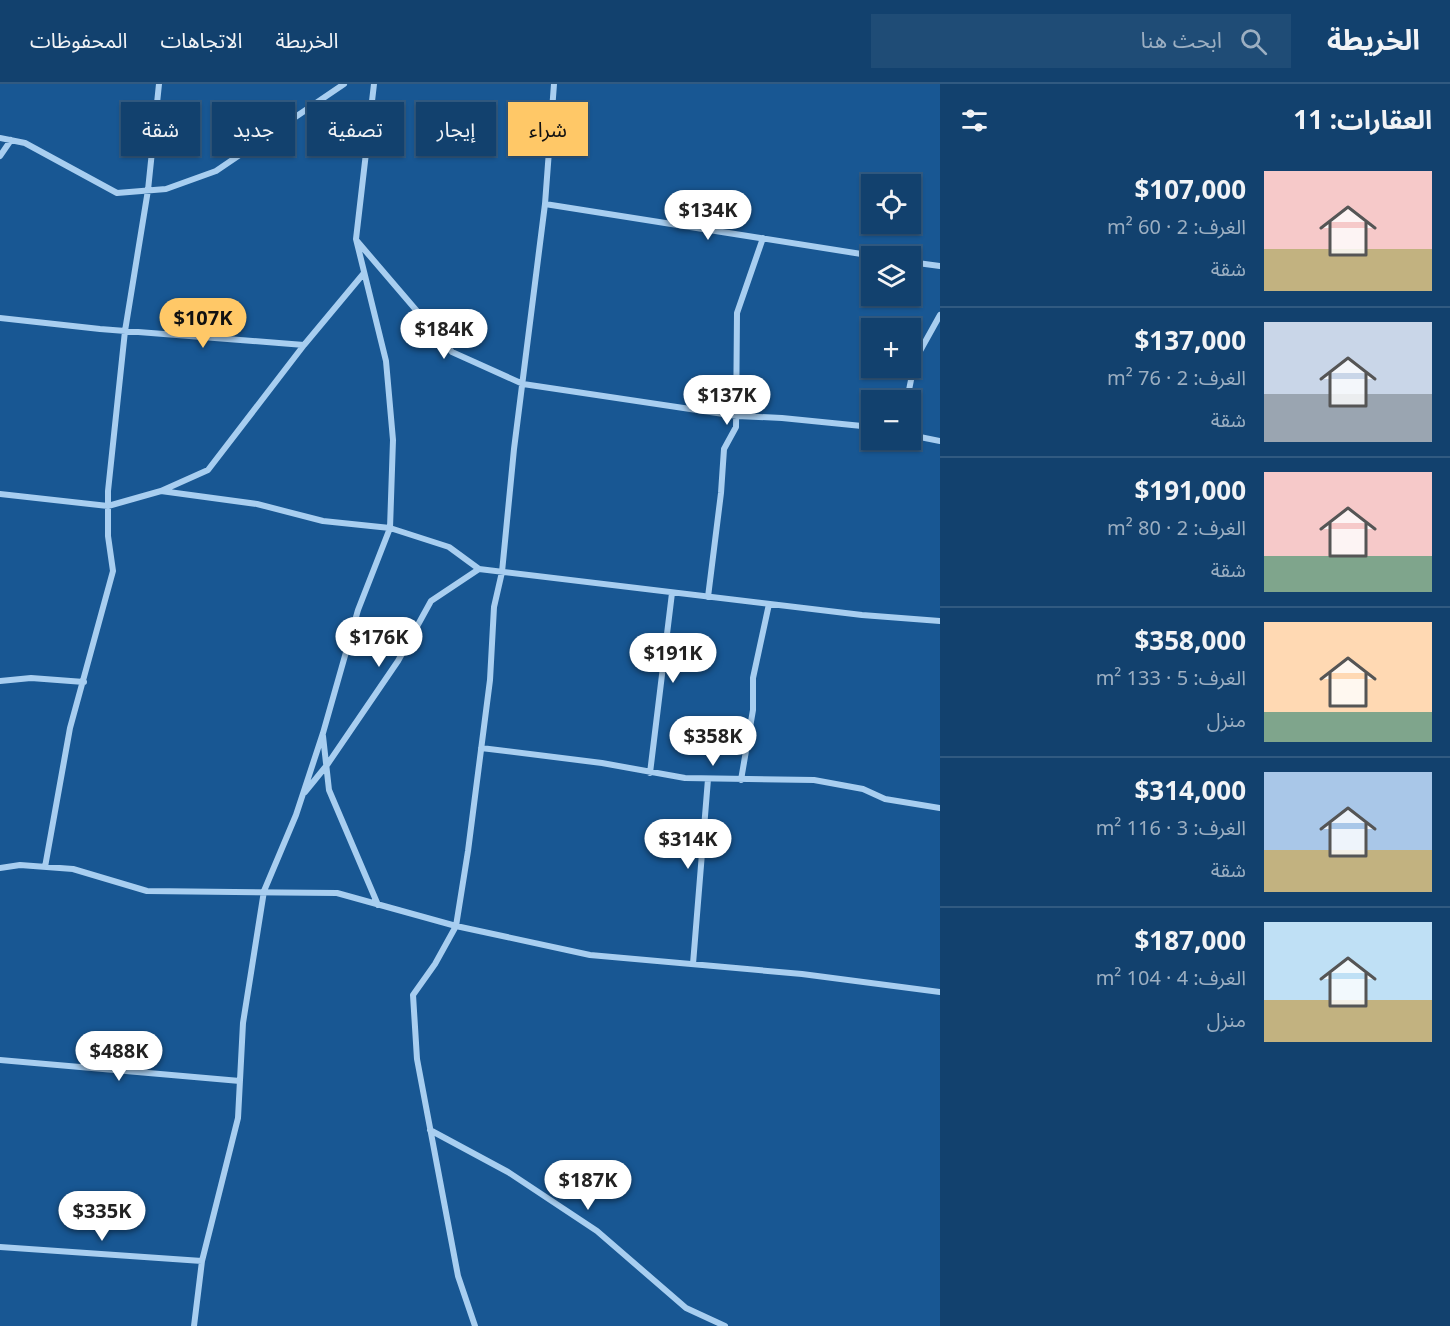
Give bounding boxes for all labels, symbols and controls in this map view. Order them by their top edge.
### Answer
search box [871,14,1291,68]
text: الخريطة [1327,20,1420,58]
text: ابحث هنا [1140,24,1222,54]
icon: search [1237,25,1270,58]
text: المحفوظات [30,26,127,54]
text: الاتجاهات [160,26,242,54]
text: الخريطة [275,26,338,54]
text: العقارات: 11 [1293,101,1432,137]
chip: شقة [121,102,200,156]
chip: جديد [212,102,295,156]
chip: تصفية [307,102,404,156]
chip: إيجار [416,102,496,156]
chip: شراء [508,102,588,156]
icon: filters [958,104,991,137]
text: $107,000 [1134,171,1246,207]
map controls [861,174,921,450]
button: locate [861,174,921,234]
pin: $134K [666,190,750,241]
icon: home [1312,195,1384,267]
text: $134K [678,196,738,223]
text: الغرف: 2 · 60 m² [1107,213,1246,240]
button: layers [861,246,921,306]
text: شقة [1211,255,1246,282]
pin: $107K [161,298,245,349]
text: $107K [173,304,233,331]
pin: $184K [402,309,486,360]
text: $184K [414,315,474,342]
button: + [861,318,921,378]
text: $137,000 [1134,322,1246,358]
icon: home [1312,346,1384,418]
text: الغرف: 2 · 76 m² [1107,364,1246,391]
pin: $137K [685,375,769,426]
text: $137K [697,381,757,408]
button: − [861,390,921,450]
text: شقة [1211,406,1246,433]
text: $191,000 [1134,472,1246,508]
icon: home [1312,496,1384,568]
text: الغرف: 2 · 80 m² [1107,514,1246,541]
text: شقة [1211,556,1246,583]
pin: $176K [337,617,421,668]
text: $358,000 [1134,622,1246,658]
text: $176K [349,623,409,650]
pin: $191K [631,633,715,684]
text: $191K [643,639,703,666]
icon: home [1312,646,1384,718]
text: الغرف: 5 · 133 m² [1096,664,1246,691]
text: منزل [1207,706,1246,733]
pin: $358K [671,716,755,767]
text: $358K [683,722,743,749]
text: $314,000 [1134,772,1246,808]
icon: home [1312,796,1384,868]
text: الغرف: 3 · 116 m² [1096,814,1246,841]
pin: $314K [646,819,730,870]
text: $314K [658,825,718,852]
text: شقة [1211,856,1246,883]
text: $187,000 [1134,922,1246,958]
icon: home [1312,946,1384,1018]
text: الغرف: 4 · 104 m² [1096,964,1246,991]
text: منزل [1207,1006,1246,1033]
pin: $488K [77,1031,161,1082]
text: $488K [89,1037,149,1064]
pin: $187K [546,1160,630,1211]
text: $187K [558,1166,618,1193]
pin: $335K [60,1191,144,1242]
text: $335K [72,1197,132,1224]

